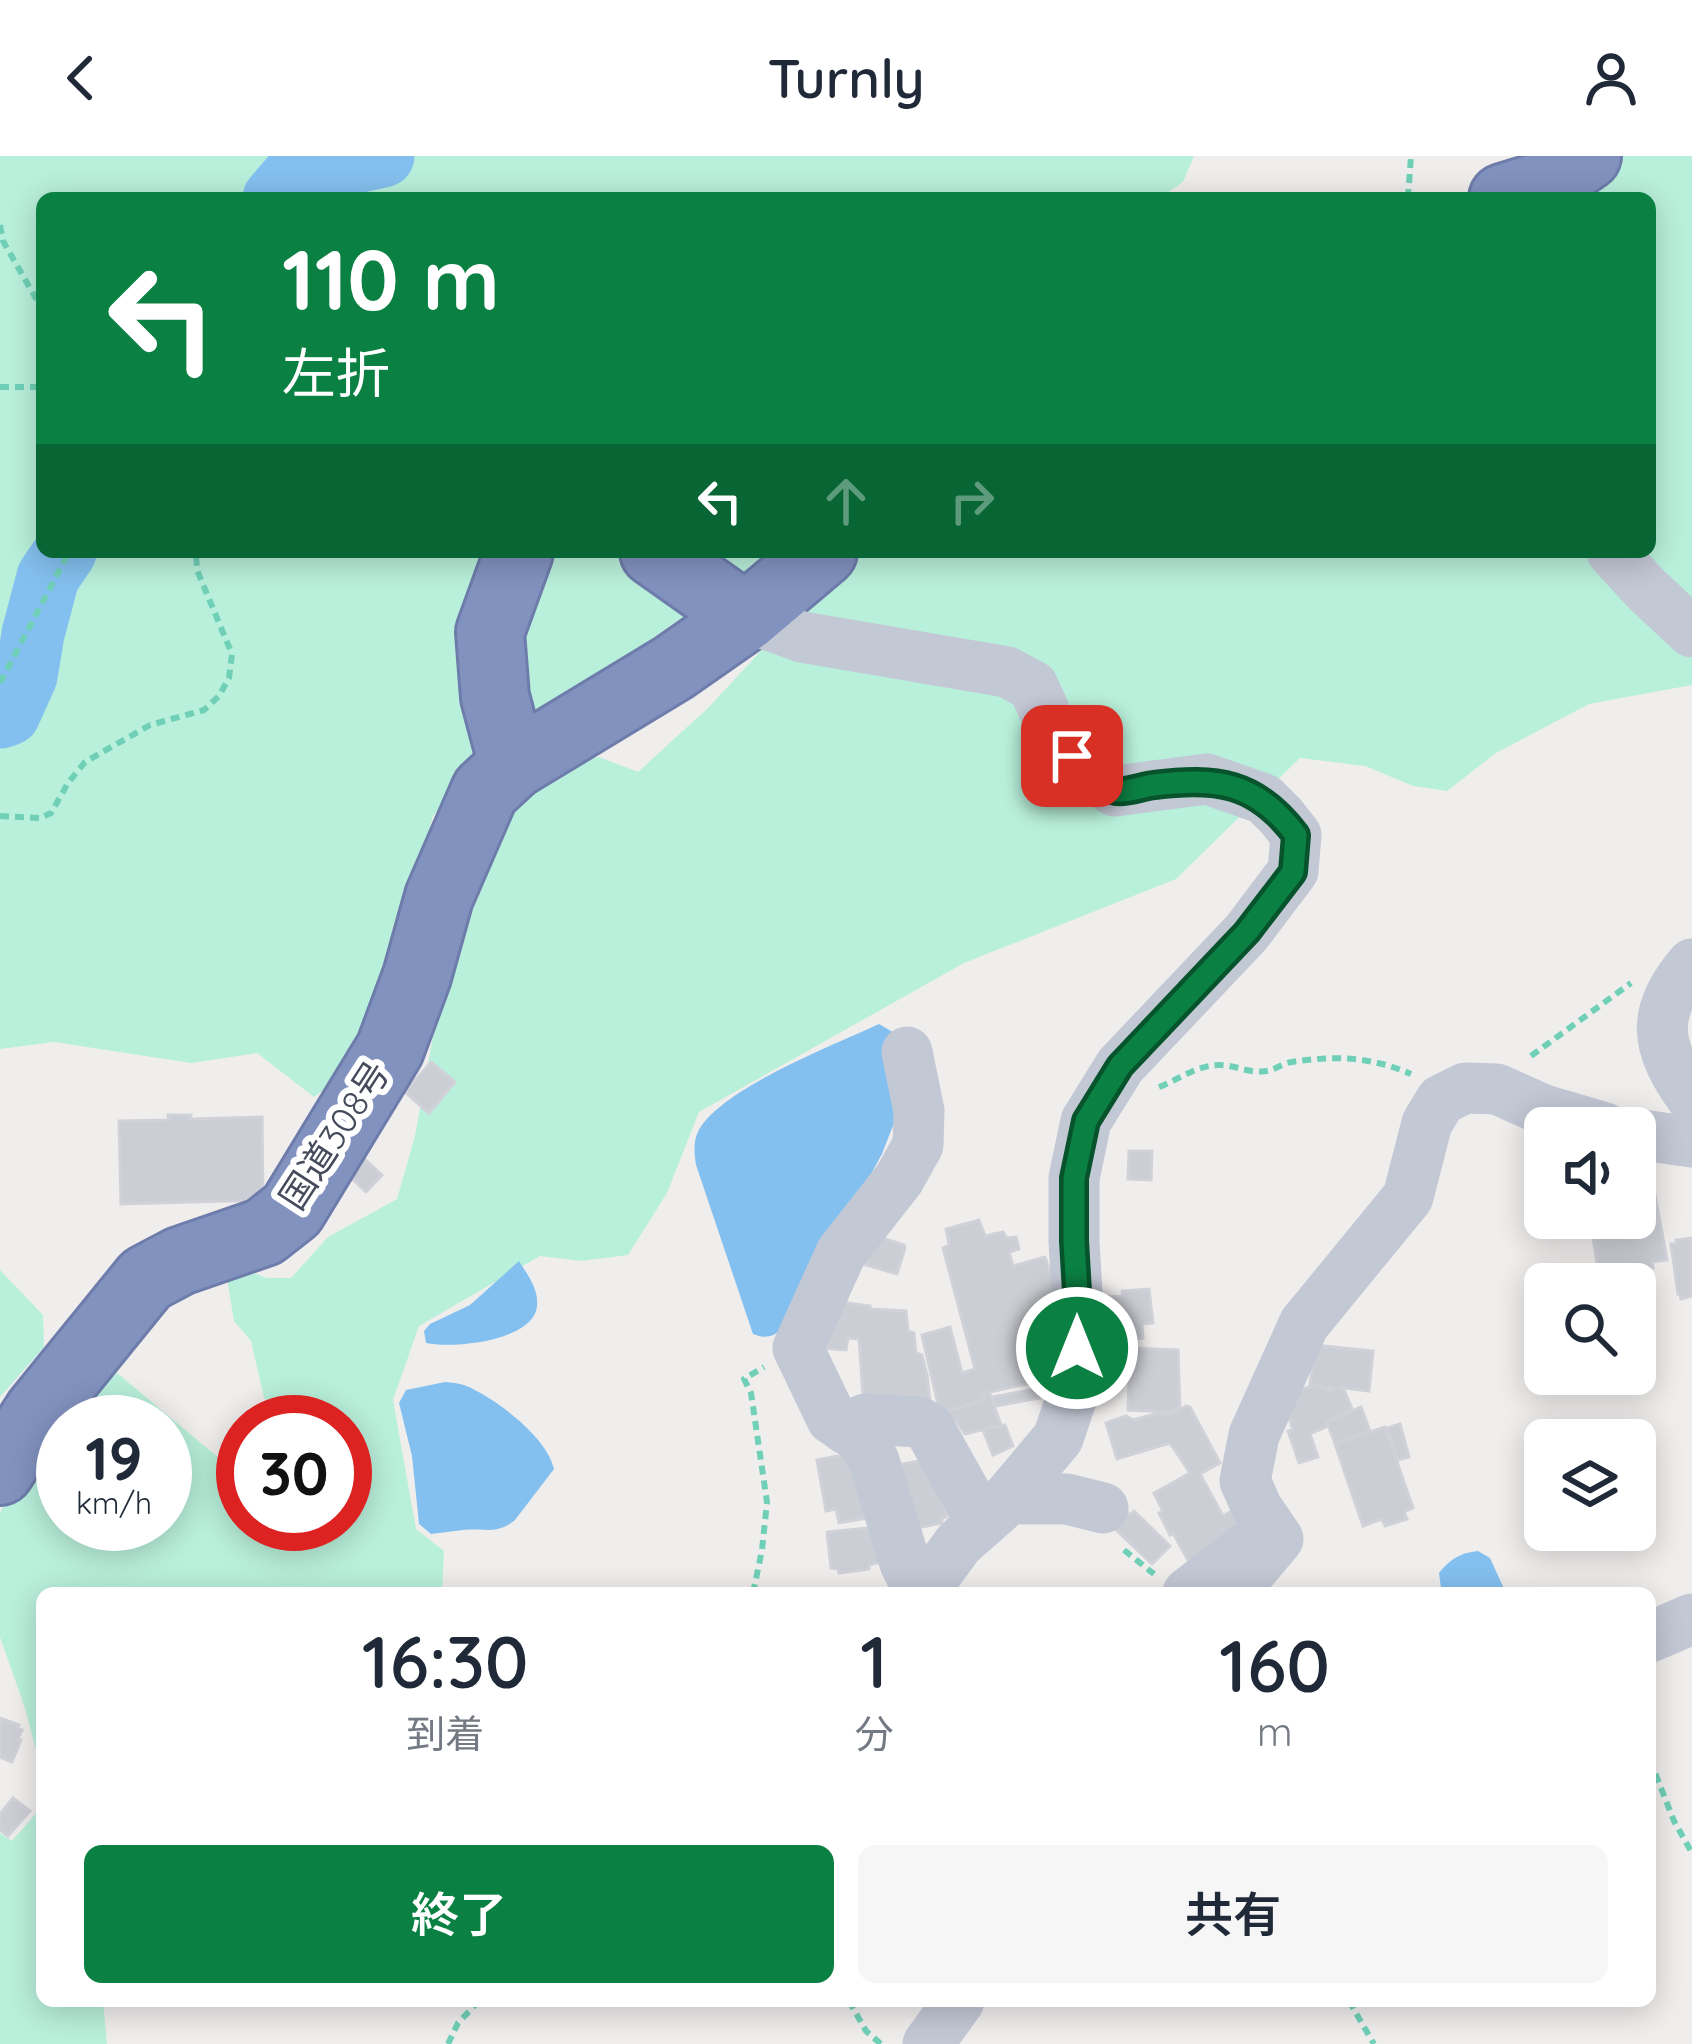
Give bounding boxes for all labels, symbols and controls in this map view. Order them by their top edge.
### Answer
text: Turnly [767,44,925,112]
icon: back [48,45,114,111]
icon: person [1578,45,1644,111]
text: 110 m [282,226,500,331]
icon: left [84,240,240,396]
text: 左折 [282,339,390,407]
icon: left [687,468,753,534]
icon: ahead [813,468,879,534]
icon: right [939,468,1005,534]
pin [1021,705,1123,807]
icon: arrive [1039,723,1105,789]
street label: 国道308号 [269,1052,398,1217]
map controls [1524,1107,1656,1551]
button: sound [1524,1107,1656,1239]
button: search [1524,1263,1656,1395]
position arrow [1014,1285,1140,1411]
speed limit sign: 30 [216,1395,372,1551]
button: layers [1524,1419,1656,1551]
text: 19 [85,1420,143,1495]
text: km/h [76,1484,152,1522]
text: 16:30 [362,1616,529,1706]
text: 1 [860,1616,888,1706]
text: 160 [1219,1620,1330,1710]
text: m [1257,1707,1293,1756]
text: 到着 [406,1709,484,1758]
text: 分 [854,1709,893,1758]
button: 終了 [84,1845,834,1983]
button: 共有 [858,1845,1608,1983]

